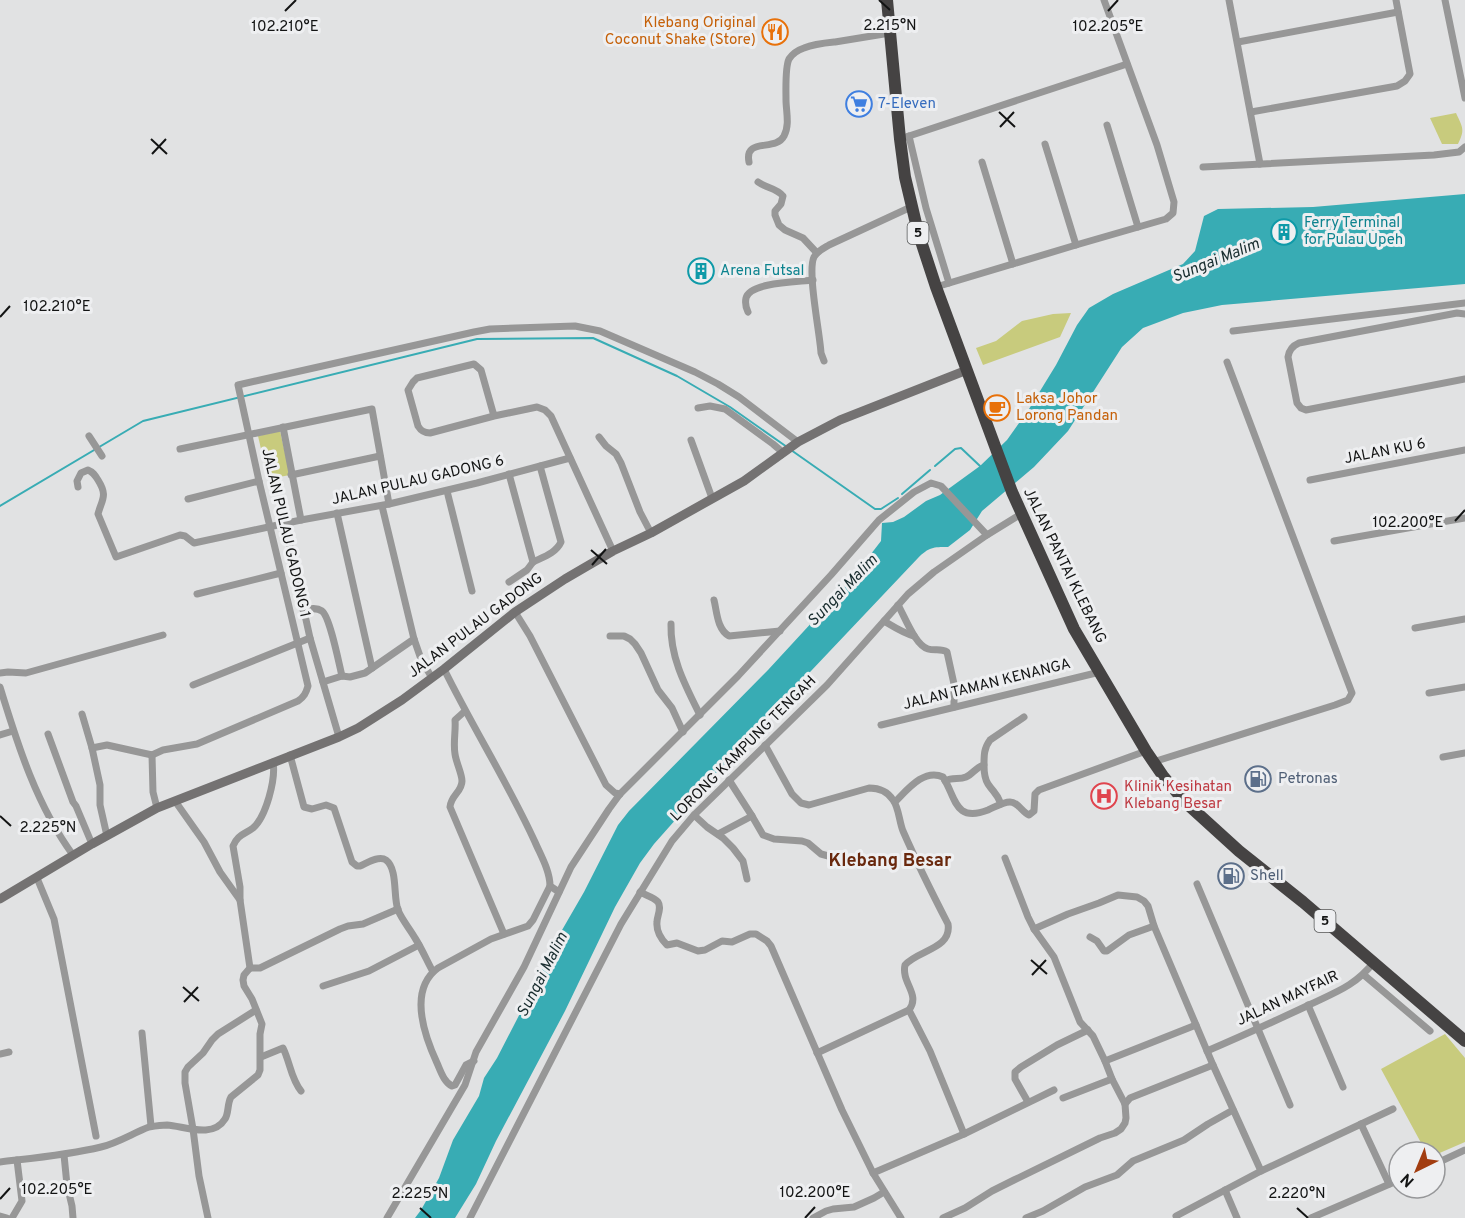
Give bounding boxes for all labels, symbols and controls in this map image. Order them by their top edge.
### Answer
place label: Klebang Original Coconut Shake (Store) [605,14,756,50]
restaurant icon: Klebang Original Coconut Shake (Store) [760,17,790,47]
text: 2.215°N [863,17,917,36]
text: 102.210°E [251,18,319,37]
text: 102.205°E [1072,18,1144,37]
supermarket icon: 7-Eleven [844,89,874,119]
place label: 7-Eleven [878,95,936,114]
place label: Ferry Terminal for Pulau Upeh [1304,214,1403,250]
building icon: Ferry Terminal for Pulau Upeh [1269,217,1299,247]
road number: 5 [908,222,928,244]
water label: Sungai Malim [1169,234,1263,288]
building icon: Arena Futsal [686,256,716,286]
place label: Arena Futsal [720,262,804,281]
text: 102.210°E [23,298,91,317]
place label: Laksa Johor Lorong Pandan [1016,390,1118,426]
cafe icon: Laksa Johor Lorong Pandan [982,393,1012,423]
street label: JALAN KU 6 [1343,435,1427,469]
street label: JALAN PULAU GADONG 1 [256,447,314,619]
street label: JALAN PULAU GADONG 6 [330,452,506,510]
street label: JALAN PANTAI KLEBANG [1018,485,1110,647]
text: 102.200°E [1372,514,1444,533]
water label: Sungai Malim [804,551,882,631]
street label: JALAN PULAU GADONG [405,569,547,683]
street label: JALAN TAMAN KENANGA [901,655,1073,715]
street label: LORONG KAMPUNG TENGAH [667,672,821,826]
fuel station icon: Petronas [1243,764,1273,794]
place label: Petronas [1278,770,1338,789]
place label: Klinik Kesihatan Klebang Besar [1124,778,1232,814]
hospital icon: Klinik Kesihatan Klebang Besar [1089,781,1119,811]
text: 2.225°N [20,819,77,838]
district label: Klebang Besar [829,850,952,873]
fuel station icon: Shell [1216,861,1246,891]
place label: Shell [1250,867,1284,886]
road number: 5 [1314,910,1336,932]
water label: Sungai Malim [513,929,573,1021]
street label: JALAN MAYFAIR [1234,967,1342,1031]
north arrow [1387,1140,1447,1200]
text: N [1397,1168,1419,1191]
text: 102.205°E [21,1181,93,1200]
text: 102.200°E [779,1184,851,1203]
text: 2.225°N [392,1185,449,1204]
text: 2.220°N [1268,1185,1326,1204]

